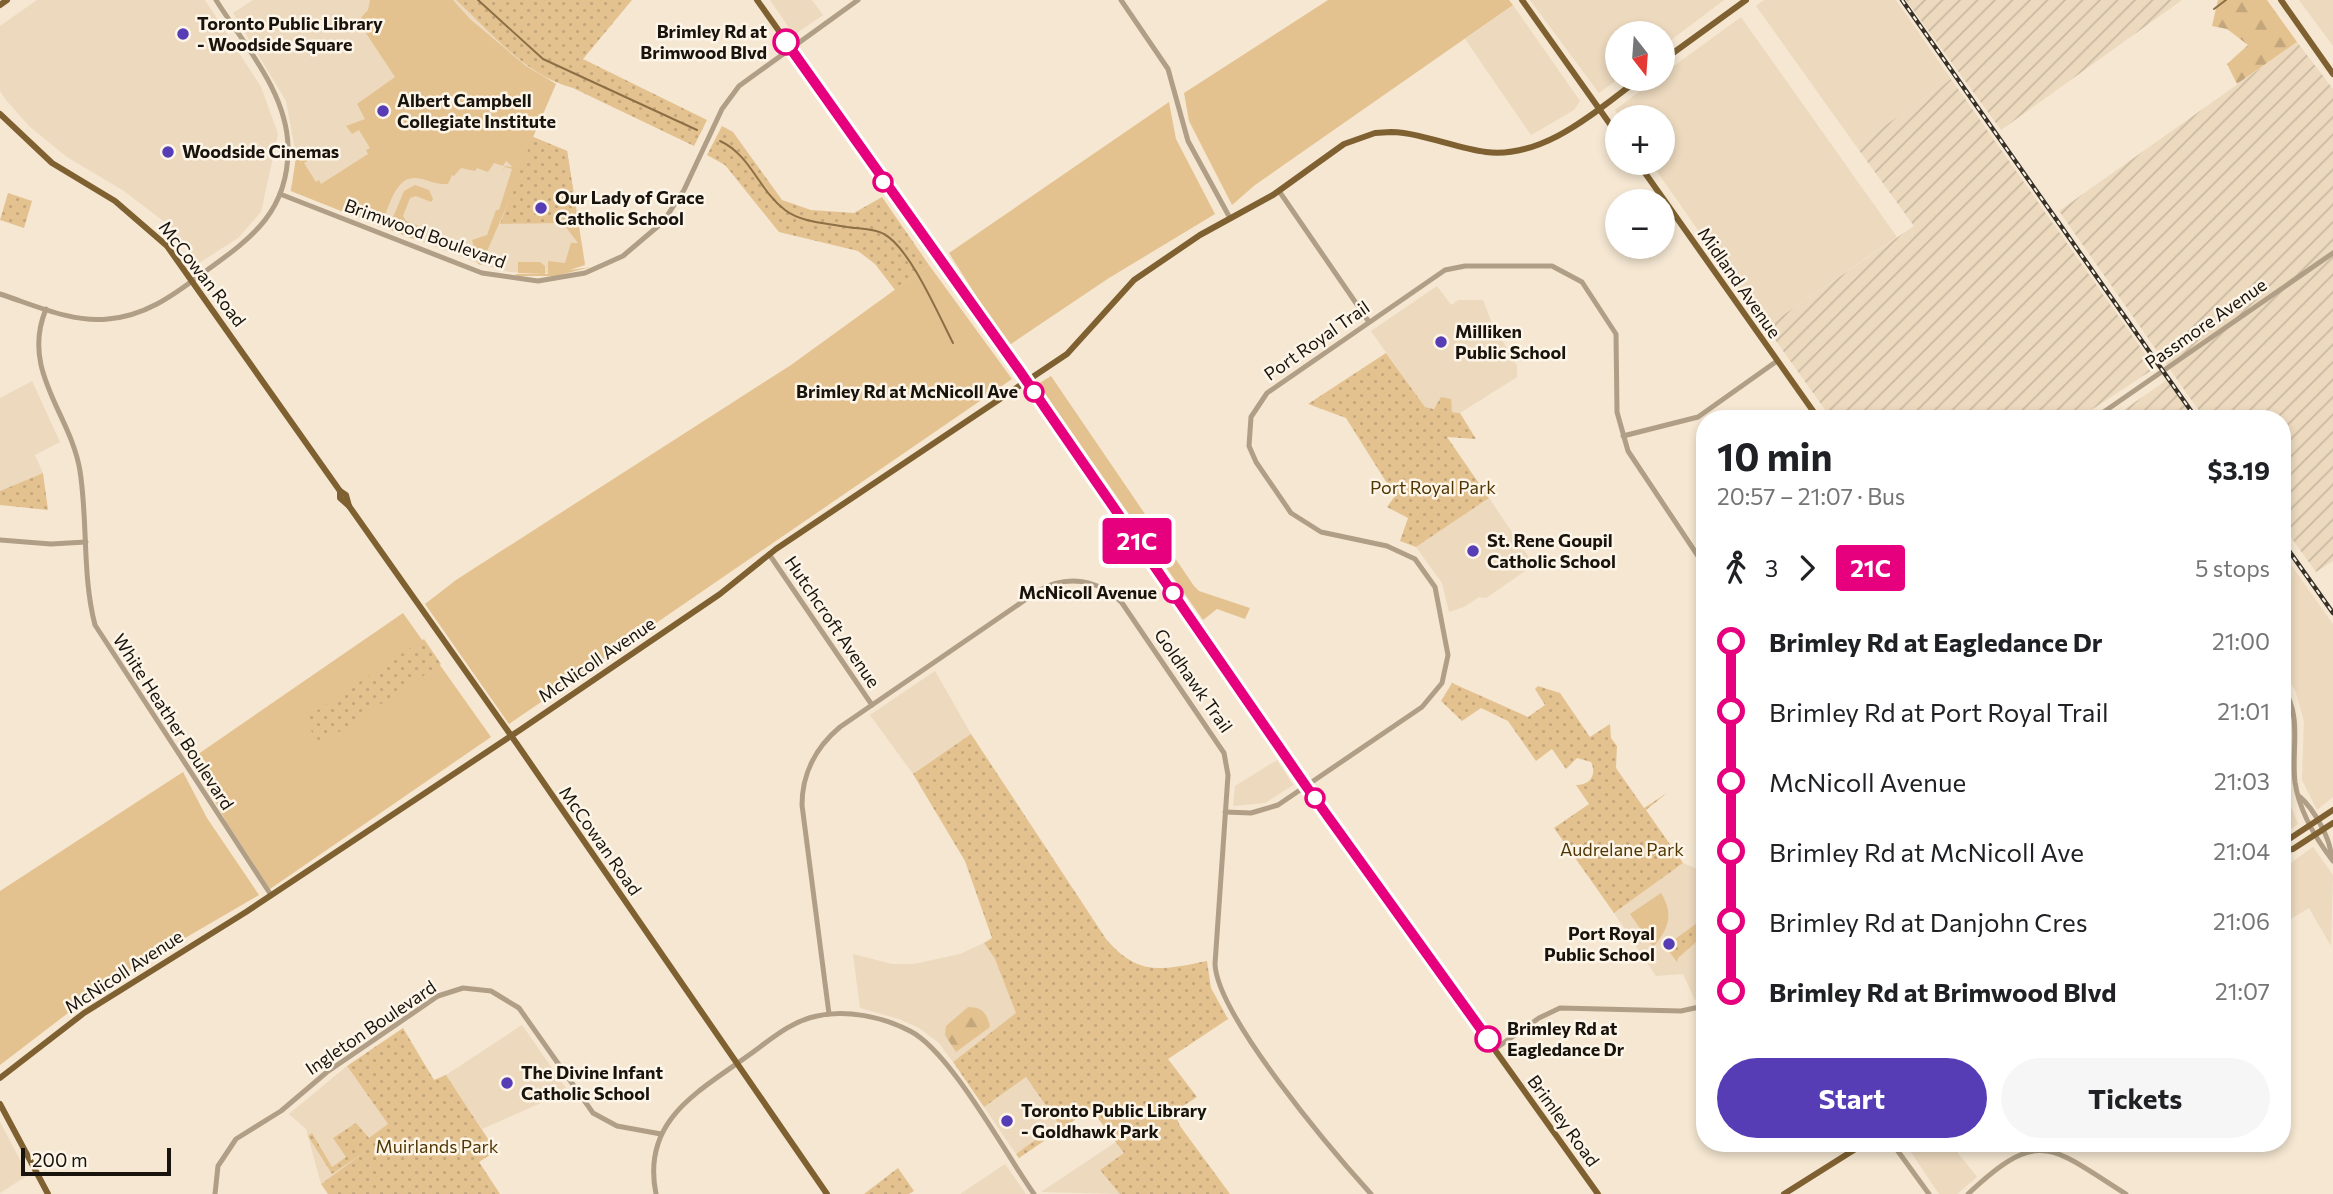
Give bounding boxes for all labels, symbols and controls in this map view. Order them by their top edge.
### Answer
place label: Toronto Public Library - Woodside Square [197,12,383,55]
place label: Brimley Rd at Brimwood Blvd [640,20,767,63]
north arrow [1605,21,1675,91]
map controls [1605,21,1675,259]
marker: Toronto Public Library - Woodside Square [175,26,191,42]
marker: Brimley Rd at Brimwood Blvd [773,29,799,55]
place label: Albert Campbell Collegiate Institute [397,89,556,132]
marker: Albert Campbell Collegiate Institute [375,103,391,119]
button: + [1605,105,1675,175]
place label: Woodside Cinemas [182,140,339,162]
marker: Woodside Cinemas [160,144,176,160]
unlabelled marker [873,172,893,192]
place label: Our Lady of Grace Catholic School [555,186,704,229]
button: − [1605,189,1675,259]
street label: Brimwood Boulevard [342,194,509,273]
marker: Our Lady of Grace Catholic School [533,200,549,216]
street label: McCowan Road [155,216,251,331]
street label: Midland Avenue [1693,223,1786,342]
street label: Passmore Avenue [2140,273,2270,373]
street label: Port Royal Trail [1259,296,1373,385]
place label: Milliken Public School [1455,320,1566,363]
marker: Milliken Public School [1433,334,1449,350]
place label: Brimley Rd at McNicoll Ave [796,380,1018,402]
marker: Brimley Rd at McNicoll Ave [1024,382,1044,402]
text: 10 min [1717,432,1832,479]
text: $3.19 [2208,454,2270,485]
park label: Port Royal Park [1370,476,1496,498]
text: 20:57 – 21:07 · Bus [1717,482,1905,510]
line badge: 21C [1097,518,1177,564]
text: 21C [1117,526,1157,555]
place label: St. Rene Goupil Catholic School [1487,529,1616,572]
marker: St. Rene Goupil Catholic School [1465,543,1481,559]
icon: walk [1717,549,1755,587]
icon: forward [1788,549,1826,587]
street label: Hutchcroft Avenue [781,551,885,692]
text: 21C [1850,553,1891,582]
text: 3 [1765,554,1778,582]
text: 5 stops [2195,554,2270,582]
place label: McNicoll Avenue [1019,581,1157,603]
marker: McNicoll Avenue [1163,583,1183,603]
street label: McNicoll Avenue [534,612,659,706]
street label: Goldhawk Trail [1150,624,1238,737]
text: Brimley Rd at Eagledance Dr [1769,626,2103,657]
text: 21:00 [2212,627,2270,655]
street label: White Heather Boulevard [109,629,239,814]
text: Brimley Rd at Port Royal Trail [1769,696,2109,727]
text: 21:01 [2217,697,2270,725]
text: McNicoll Avenue [1769,766,1966,797]
text: 21:03 [2214,767,2270,795]
street label: McCowan Road [555,782,647,899]
unlabelled marker [1305,788,1325,808]
text: Brimley Rd at McNicoll Ave [1769,836,2084,867]
text: 21:04 [2213,837,2270,865]
park label: Audrelane Park [1560,838,1684,860]
text: Brimley Rd at Danjohn Cres [1769,906,2088,937]
text: 21:06 [2213,907,2270,935]
place label: Port Royal Public School [1544,922,1655,965]
street label: McNicoll Avenue [60,925,187,1018]
marker: Port Royal Public School [1661,936,1677,952]
street label: Ingleton Boulevard [301,975,440,1079]
text: Brimley Rd at Brimwood Blvd [1769,976,2116,1007]
text: 21:07 [2215,977,2270,1005]
place label: Brimley Rd at Eagledance Dr [1507,1017,1625,1060]
marker: Brimley Rd at Eagledance Dr [1475,1026,1501,1052]
button: Start [1717,1058,1987,1138]
button: Tickets [2001,1058,2270,1138]
place label: The Divine Infant Catholic School [521,1061,663,1104]
street label: Brimley Road [1523,1070,1604,1170]
marker: The Divine Infant Catholic School [499,1075,515,1091]
place label: Toronto Public Library - Goldhawk Park [1021,1099,1207,1142]
marker: Toronto Public Library - Goldhawk Park [999,1113,1015,1129]
park label: Muirlands Park [375,1135,499,1157]
scale bar [21,1145,172,1177]
text: 200 m [32,1148,88,1171]

